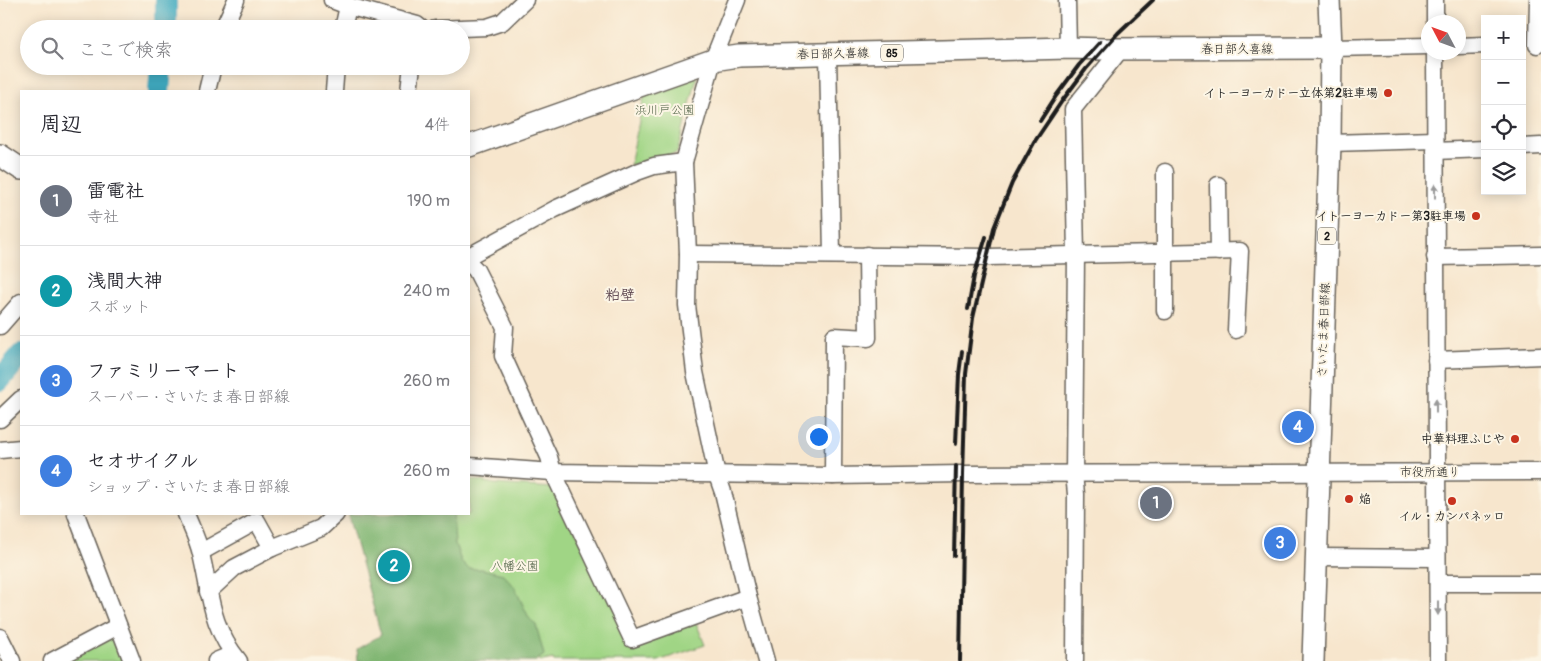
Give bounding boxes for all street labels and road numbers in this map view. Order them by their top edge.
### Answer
street label: 春日部久喜線 [1201,42,1273,57]
road number: 85 [881,44,903,62]
street label: 春日部久喜線 [797,46,869,62]
road number: 2 [1318,228,1336,245]
street label: さいたま春日部線 [1315,282,1333,378]
street label: 市役所通り [1400,465,1460,480]

